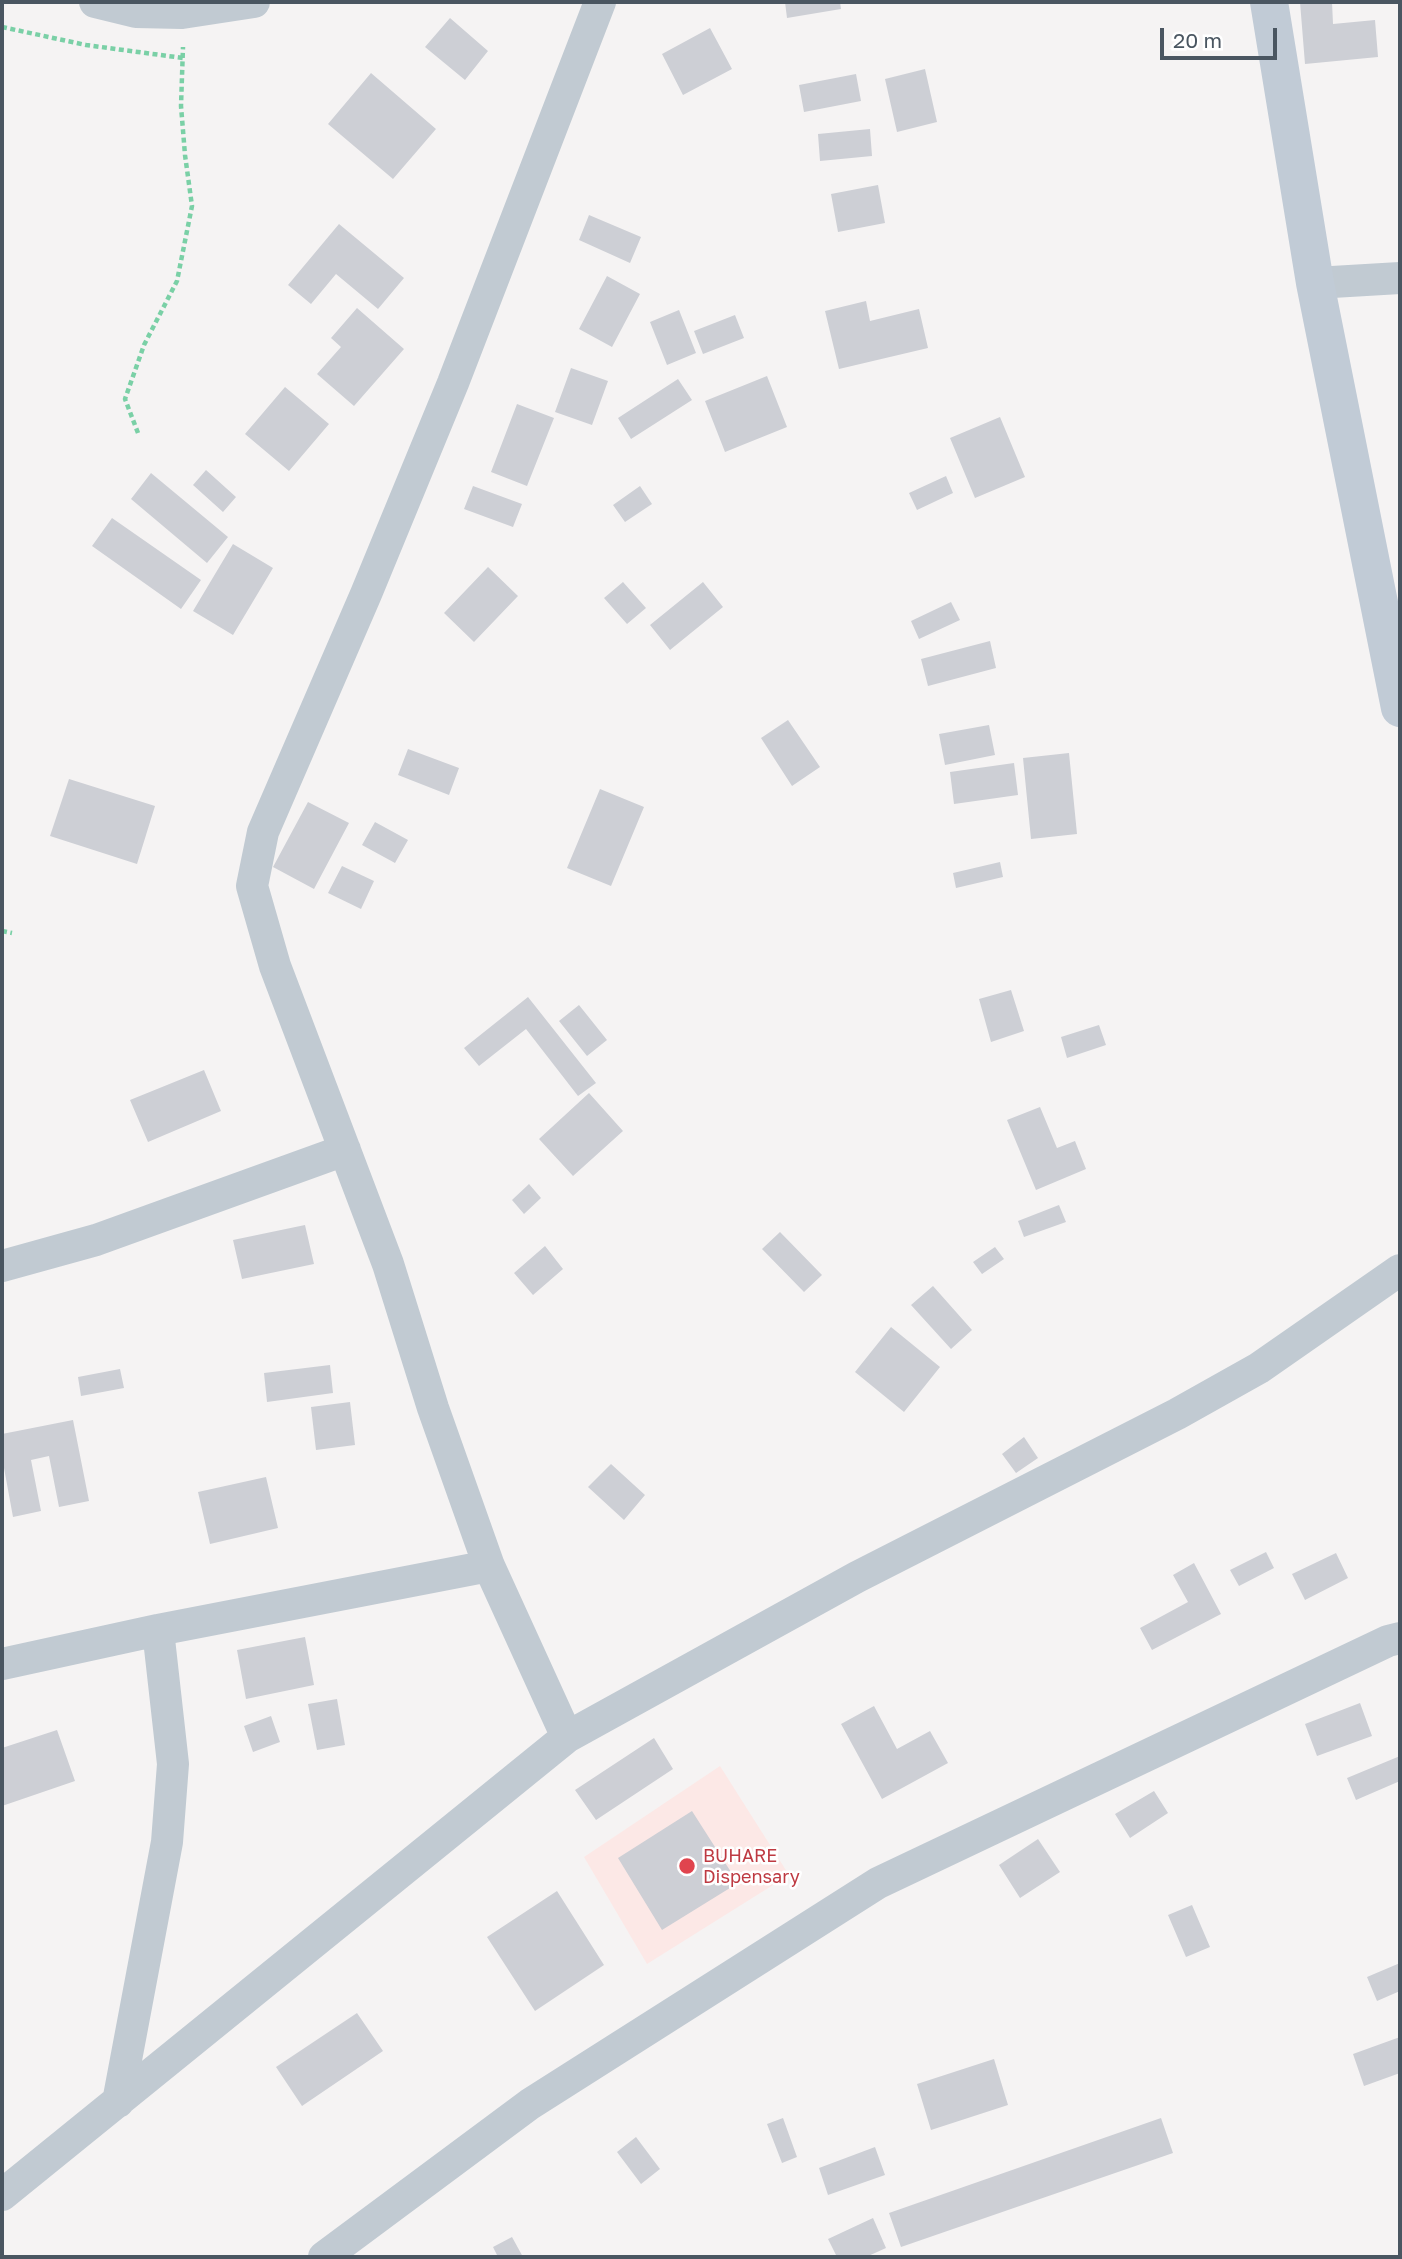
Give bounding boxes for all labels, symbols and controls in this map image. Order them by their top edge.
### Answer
scale bar [1164,14,1281,58]
text: 20 m [1173,27,1222,53]
place label: BUHARE Dispensary [703,1845,800,1888]
marker: BUHARE Dispensary [677,1856,697,1876]

